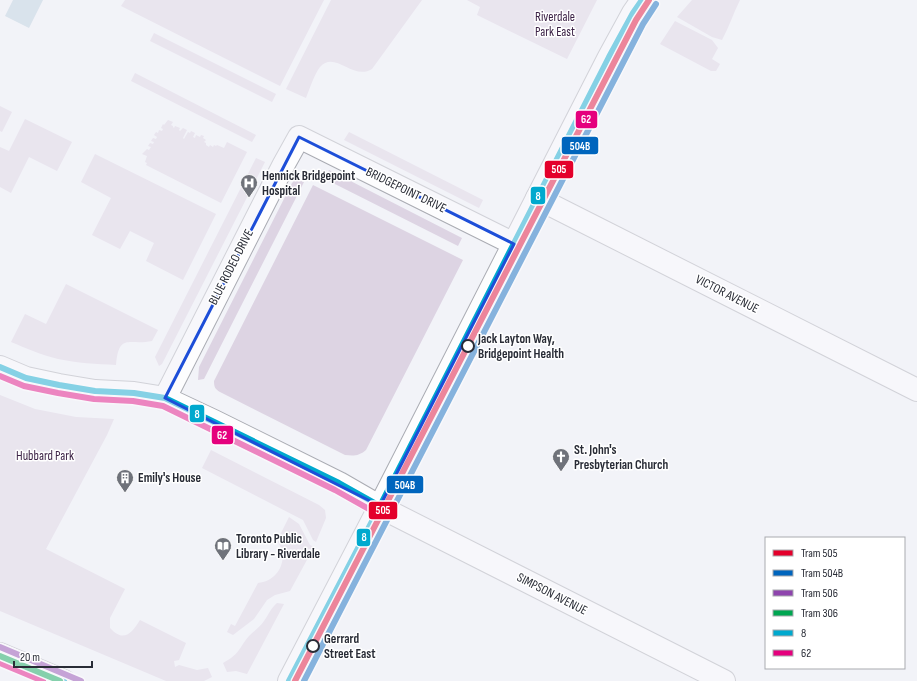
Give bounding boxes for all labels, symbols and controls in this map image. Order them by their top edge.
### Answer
park label: Riverdale Park East [535,9,575,40]
line badge: 62 [575,110,598,129]
text: 62 [581,113,591,126]
line badge: 504B [561,136,599,155]
text: 504B [570,140,590,153]
line badge: 505 [544,160,574,179]
text: 505 [552,163,567,176]
street label: BRIDGEPOINT DRIVE [363,164,449,216]
place label: Hennick Bridgepoint Hospital [262,168,356,199]
hospital icon: Hennick Bridgepoint Hospital [239,173,259,198]
line badge: 8 [530,186,546,205]
text: 8 [535,190,541,203]
street label: BLUE RODEO DRIVE [205,226,257,308]
street label: VICTOR AVENUE [693,271,761,317]
place label: Jack Layton Way, Bridgepoint Health [477,331,564,362]
marker: Jack Layton Way, Bridgepoint Health [461,339,475,353]
line badge: 8 [189,404,205,423]
text: 8 [194,408,200,421]
line badge: 62 [211,425,234,445]
text: 62 [217,429,227,442]
place label: St. John's Presbyterian Church [574,442,668,473]
church icon: St. John's Presbyterian Church [551,447,571,472]
park label: Hubbard Park [16,448,74,464]
building icon: Emily's House [115,468,135,493]
place label: Emily's House [138,470,202,486]
line badge: 504B [386,475,424,494]
text: 504B [395,479,415,492]
line badge: 505 [368,501,398,520]
text: 505 [376,504,391,517]
line badge: 8 [356,528,371,547]
place label: Toronto Public Library - Riverdale [236,531,321,562]
text: 8 [361,531,367,544]
library icon: Toronto Public Library - Riverdale [213,536,233,561]
legend [765,537,905,669]
text: Tram 505 [801,546,838,561]
text: Tram 504B [801,566,843,581]
street label: SIMPSON AVENUE [514,569,590,619]
text: Tram 506 [801,586,838,601]
text: Tram 306 [801,606,838,621]
text: 8 [801,626,806,641]
place label: Gerrard Street East [324,631,376,662]
marker: Gerrard Street East [306,639,320,653]
scale bar [14,643,92,669]
text: 62 [801,646,811,661]
text: 20 m [20,650,40,665]

